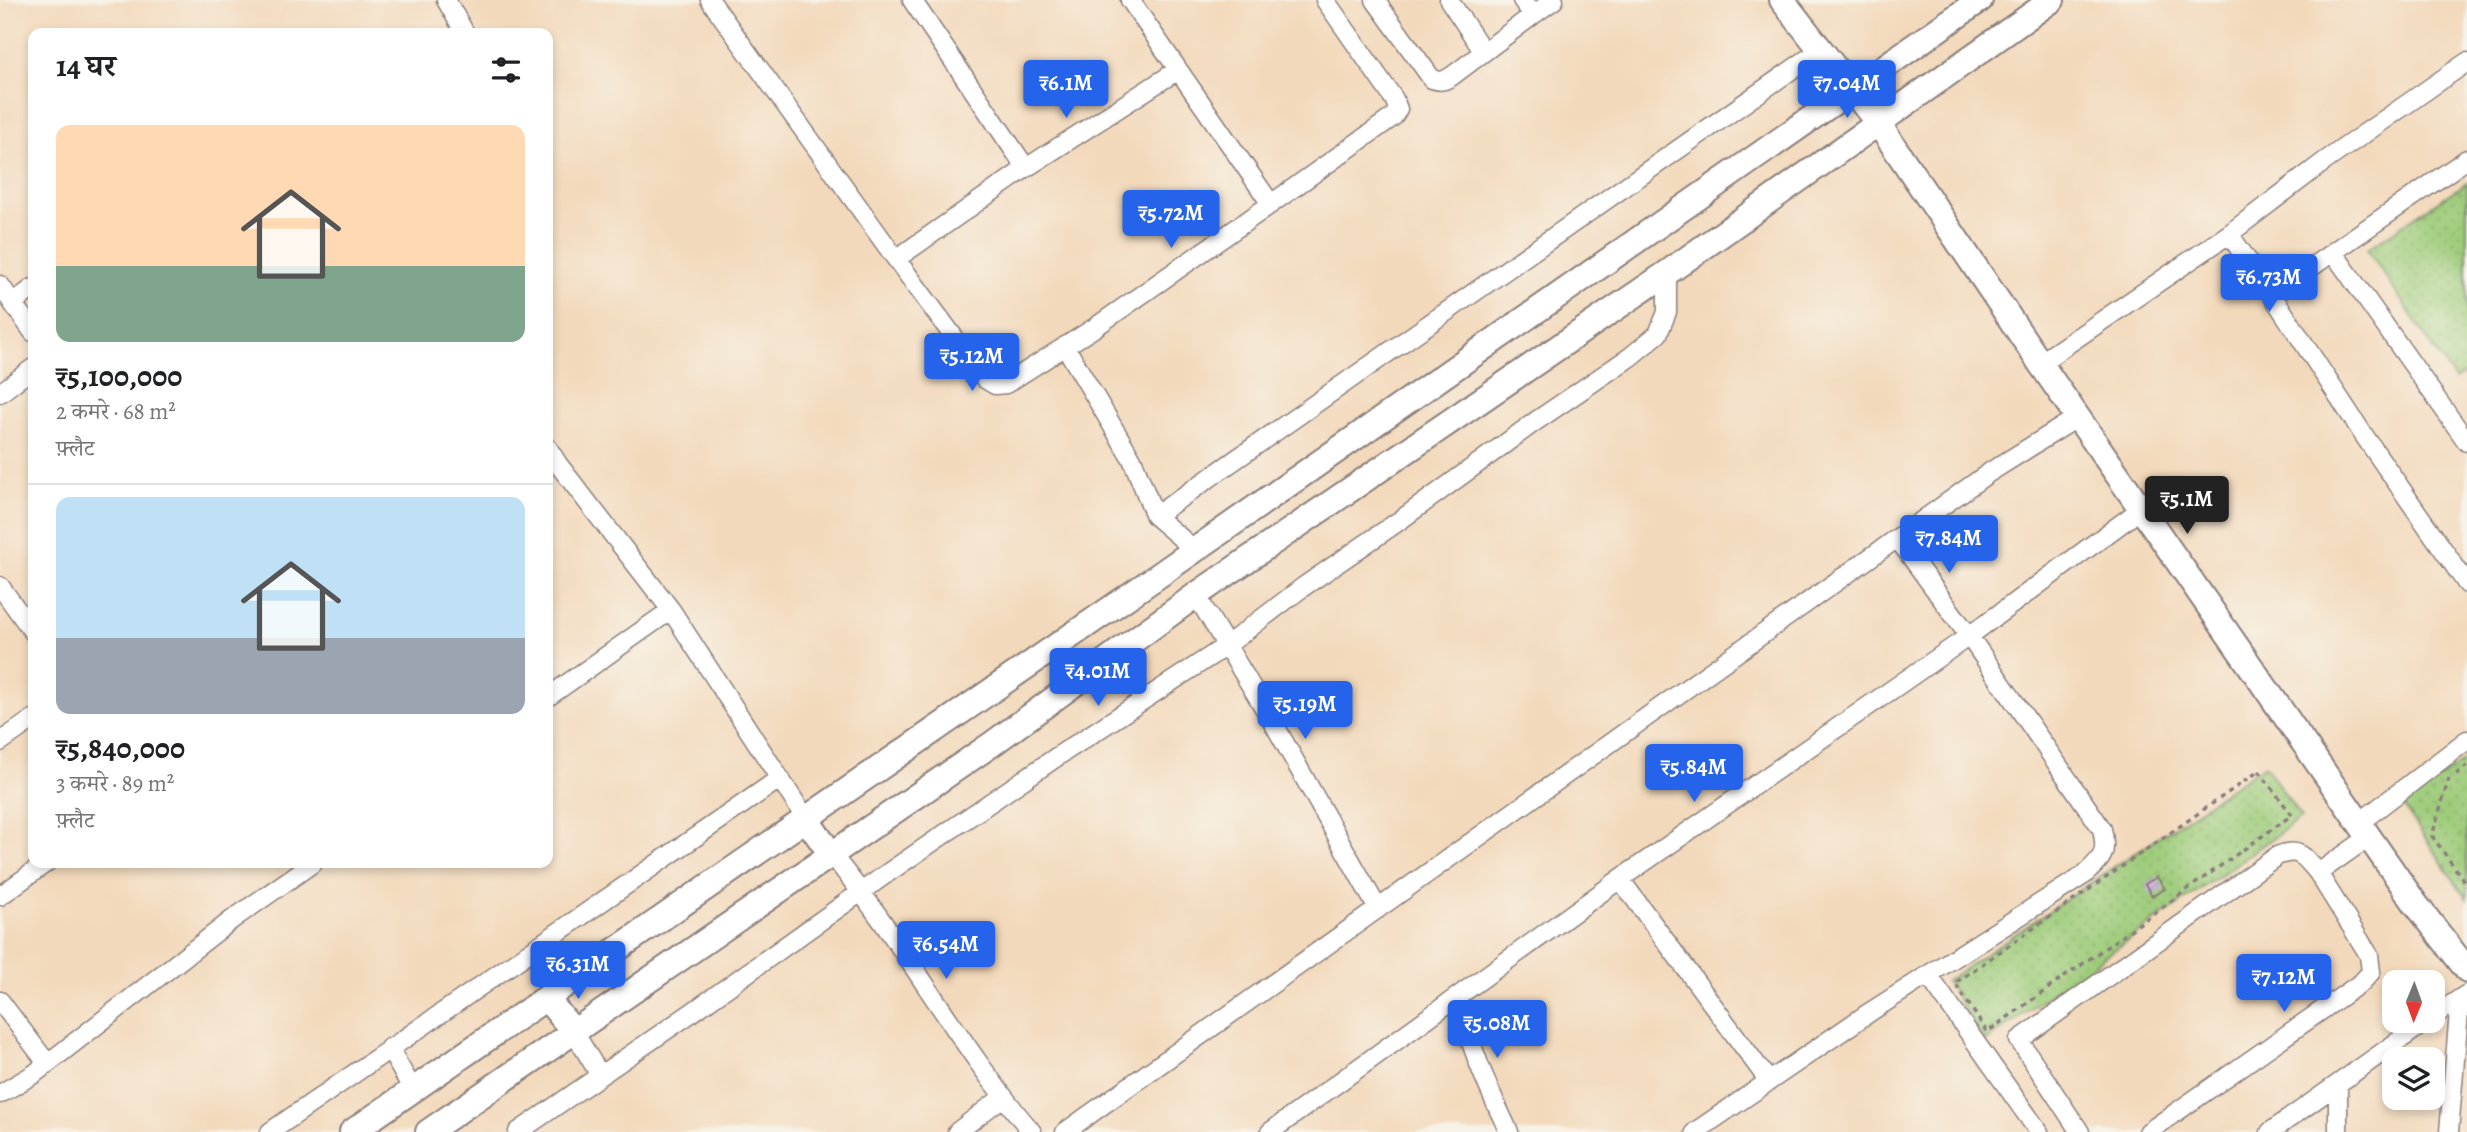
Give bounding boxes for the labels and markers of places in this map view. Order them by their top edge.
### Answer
pin: ₹6.1M [1017,60,1115,120]
pin: ₹7.04M [1790,60,1904,120]
pin: ₹5.72M [1114,190,1228,250]
pin: ₹6.73M [2212,254,2326,314]
pin: ₹5.12M [915,334,1029,393]
pin: ₹5.1M [2138,476,2236,536]
pin: ₹7.84M [1892,516,2006,575]
pin: ₹4.01M [1041,648,1155,708]
pin: ₹5.19M [1248,682,1362,741]
pin: ₹5.84M [1637,744,1751,804]
pin: ₹6.54M [889,922,1003,981]
pin: ₹6.31M [521,942,635,1001]
pin: ₹7.12M [2227,954,2341,1014]
pin: ₹5.08M [1440,1000,1554,1060]

